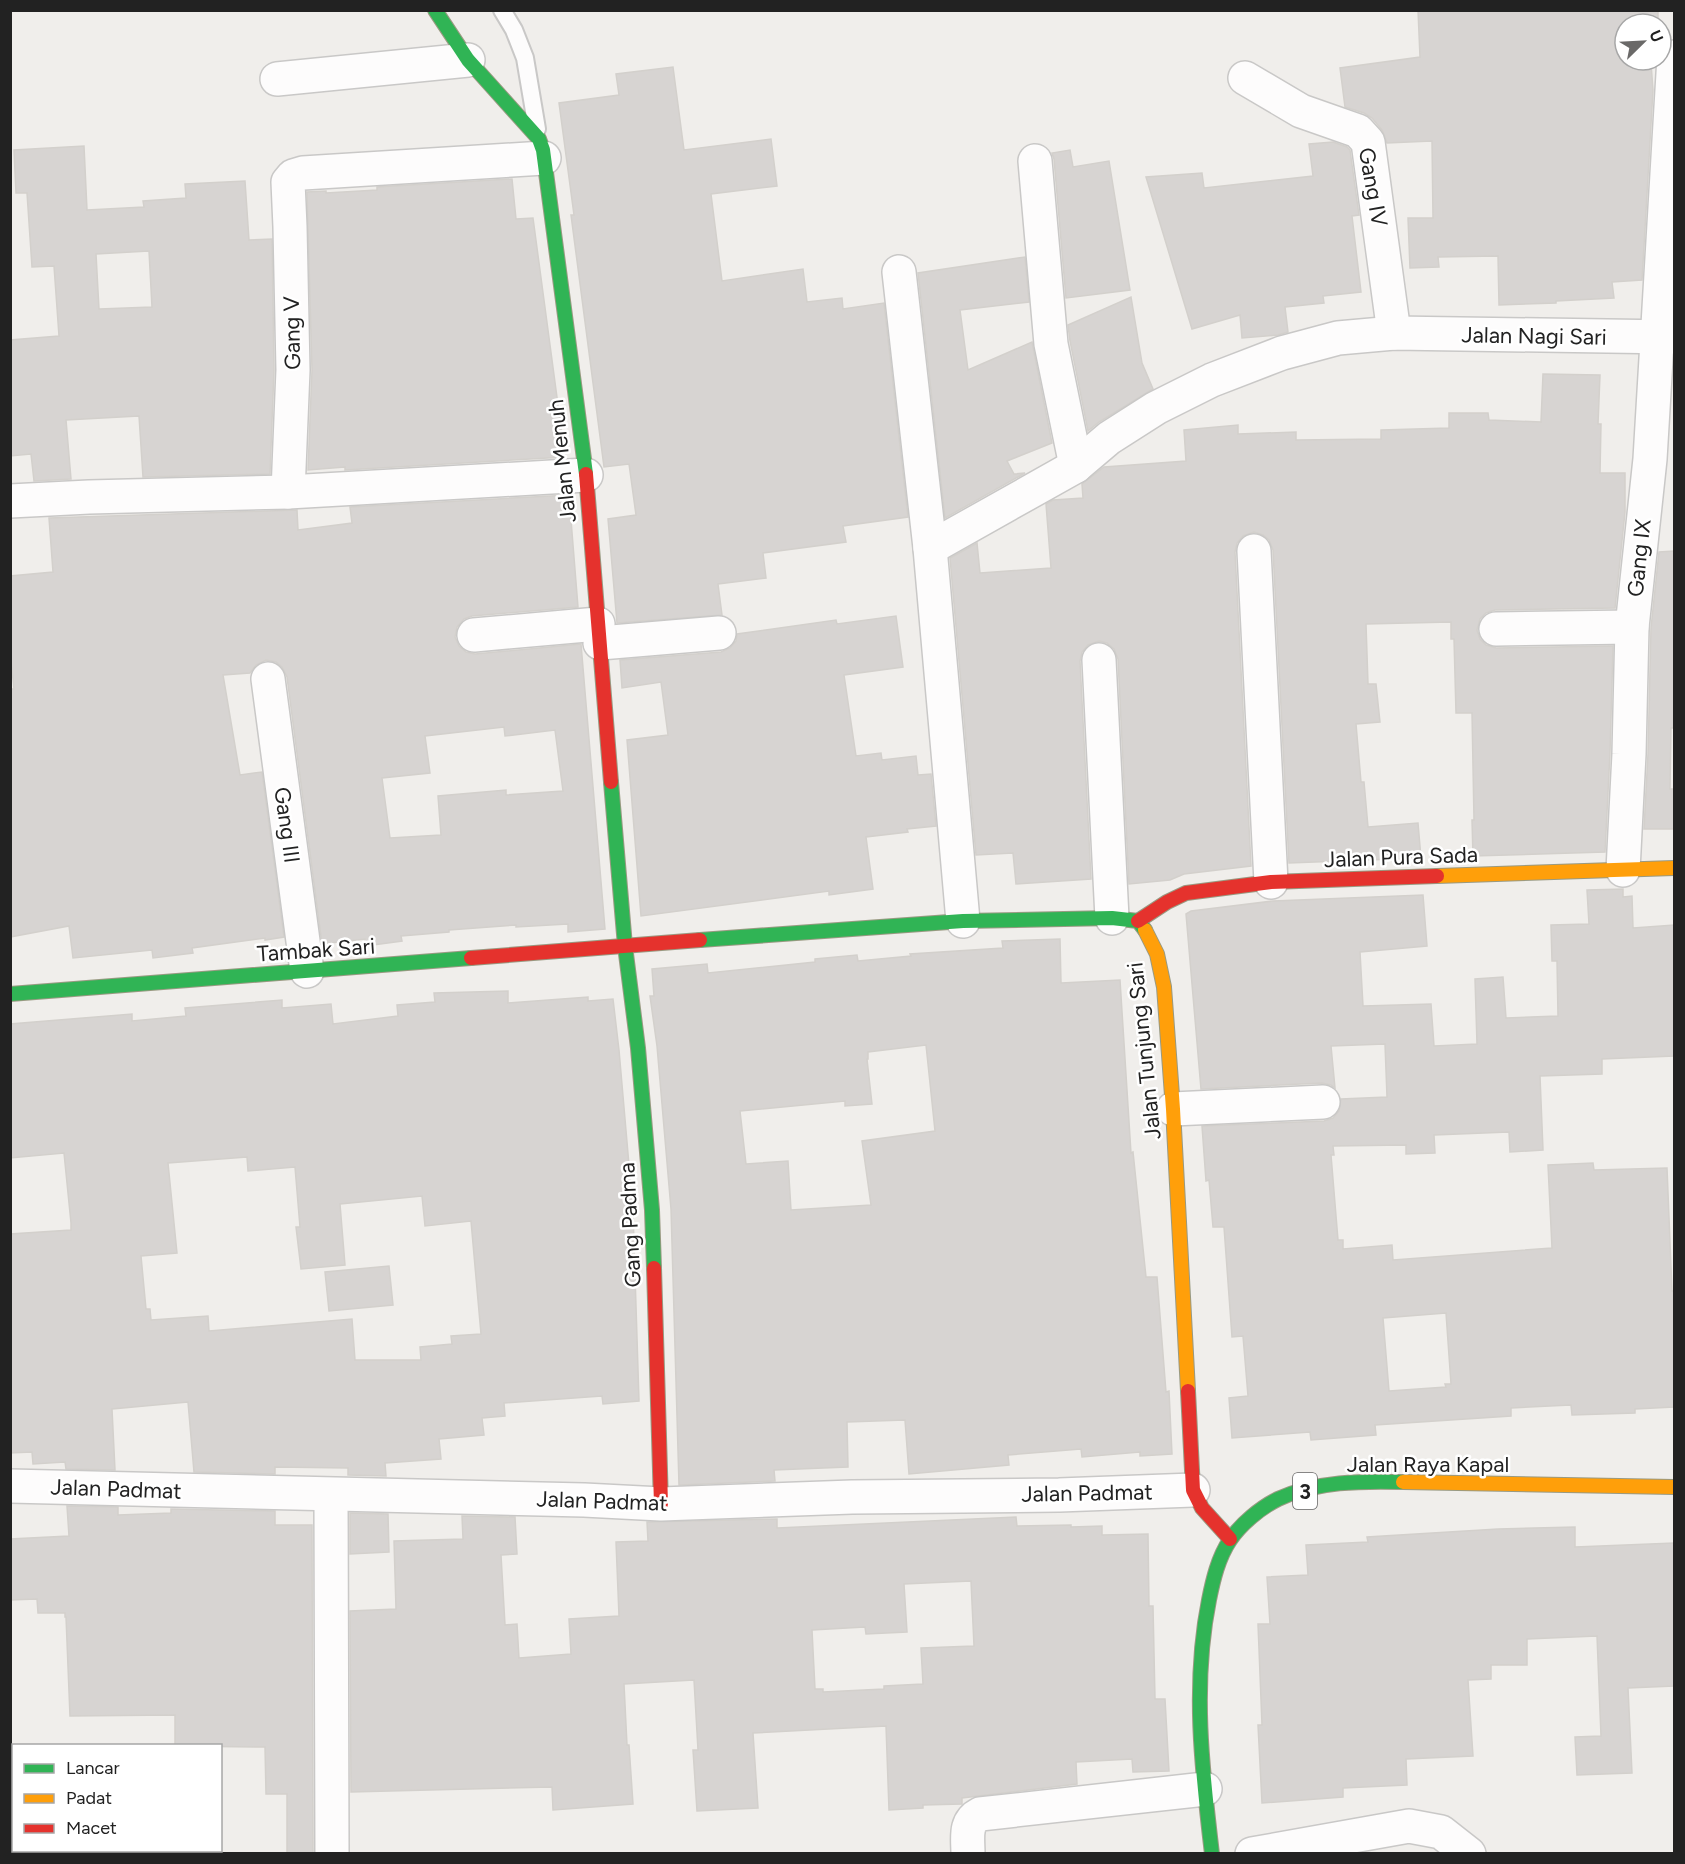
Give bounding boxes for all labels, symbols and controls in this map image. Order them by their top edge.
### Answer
north arrow [1613,12,1673,72]
text: U [1645,27,1667,45]
street label: Gang IV [1353,145,1393,229]
street label: Gang V [278,295,306,370]
street label: Jalan Nagi Sari [1461,321,1607,351]
street label: Jalan Menuh [542,398,582,524]
street label: Gang IX [1621,517,1657,598]
street label: Gang III [268,785,306,865]
street label: Jalan Pura Sada [1323,841,1479,873]
street label: Tambak Sari [256,932,376,968]
street label: Jalan Tunjung Sari [1121,961,1167,1141]
street label: Gang Padma [613,1162,647,1288]
street label: Jalan Raya Kapal [1347,1451,1509,1478]
street label: Jalan Padmat [50,1473,182,1505]
road number: 3 [1293,1473,1317,1509]
street label: Jalan Padmat [1021,1478,1153,1508]
street label: Jalan Padmat [536,1485,668,1517]
legend [12,1744,222,1852]
text: Lancar [66,1757,120,1779]
text: Padat [66,1787,112,1809]
text: Macet [66,1817,117,1839]

